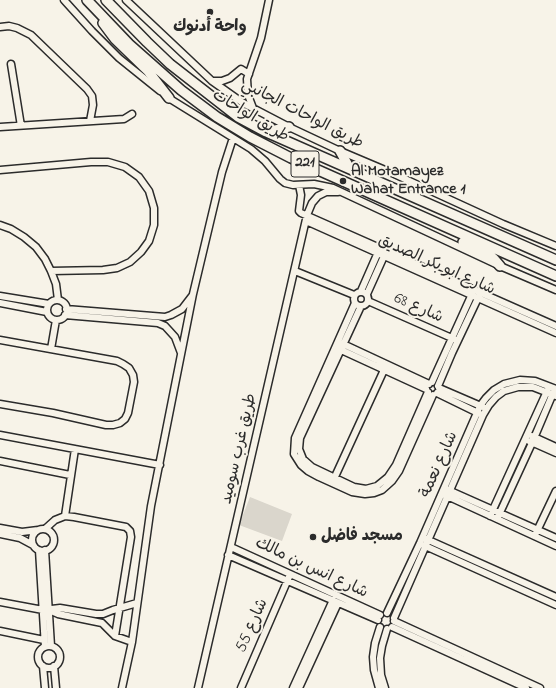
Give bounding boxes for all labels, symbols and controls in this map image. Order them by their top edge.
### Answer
marker: واحة أدنوك [205,7,215,17]
place label: واحة أدنوك [173,18,247,38]
street label: طريق الواحات الجانبي [238,76,366,154]
street label: طريق الواحات [208,87,292,147]
road number: 221 [291,151,319,177]
place label: Al Motamayez Wahat Entrance 1 [351,162,465,200]
marker: Al Motamayez Wahat Entrance 1 [338,176,348,186]
street label: شارع ابو بكر الصديق [375,232,497,300]
street label: شارع 68 [390,290,446,328]
street label: طريق غرب سوميد [218,392,262,506]
street label: شارع نعمة [417,429,463,501]
place label: مسجد فاضل [321,527,403,547]
marker: مسجد فاضل [308,532,318,542]
street label: شارع انس بن مالك [252,535,370,603]
street label: شارع 55 [233,596,273,656]

